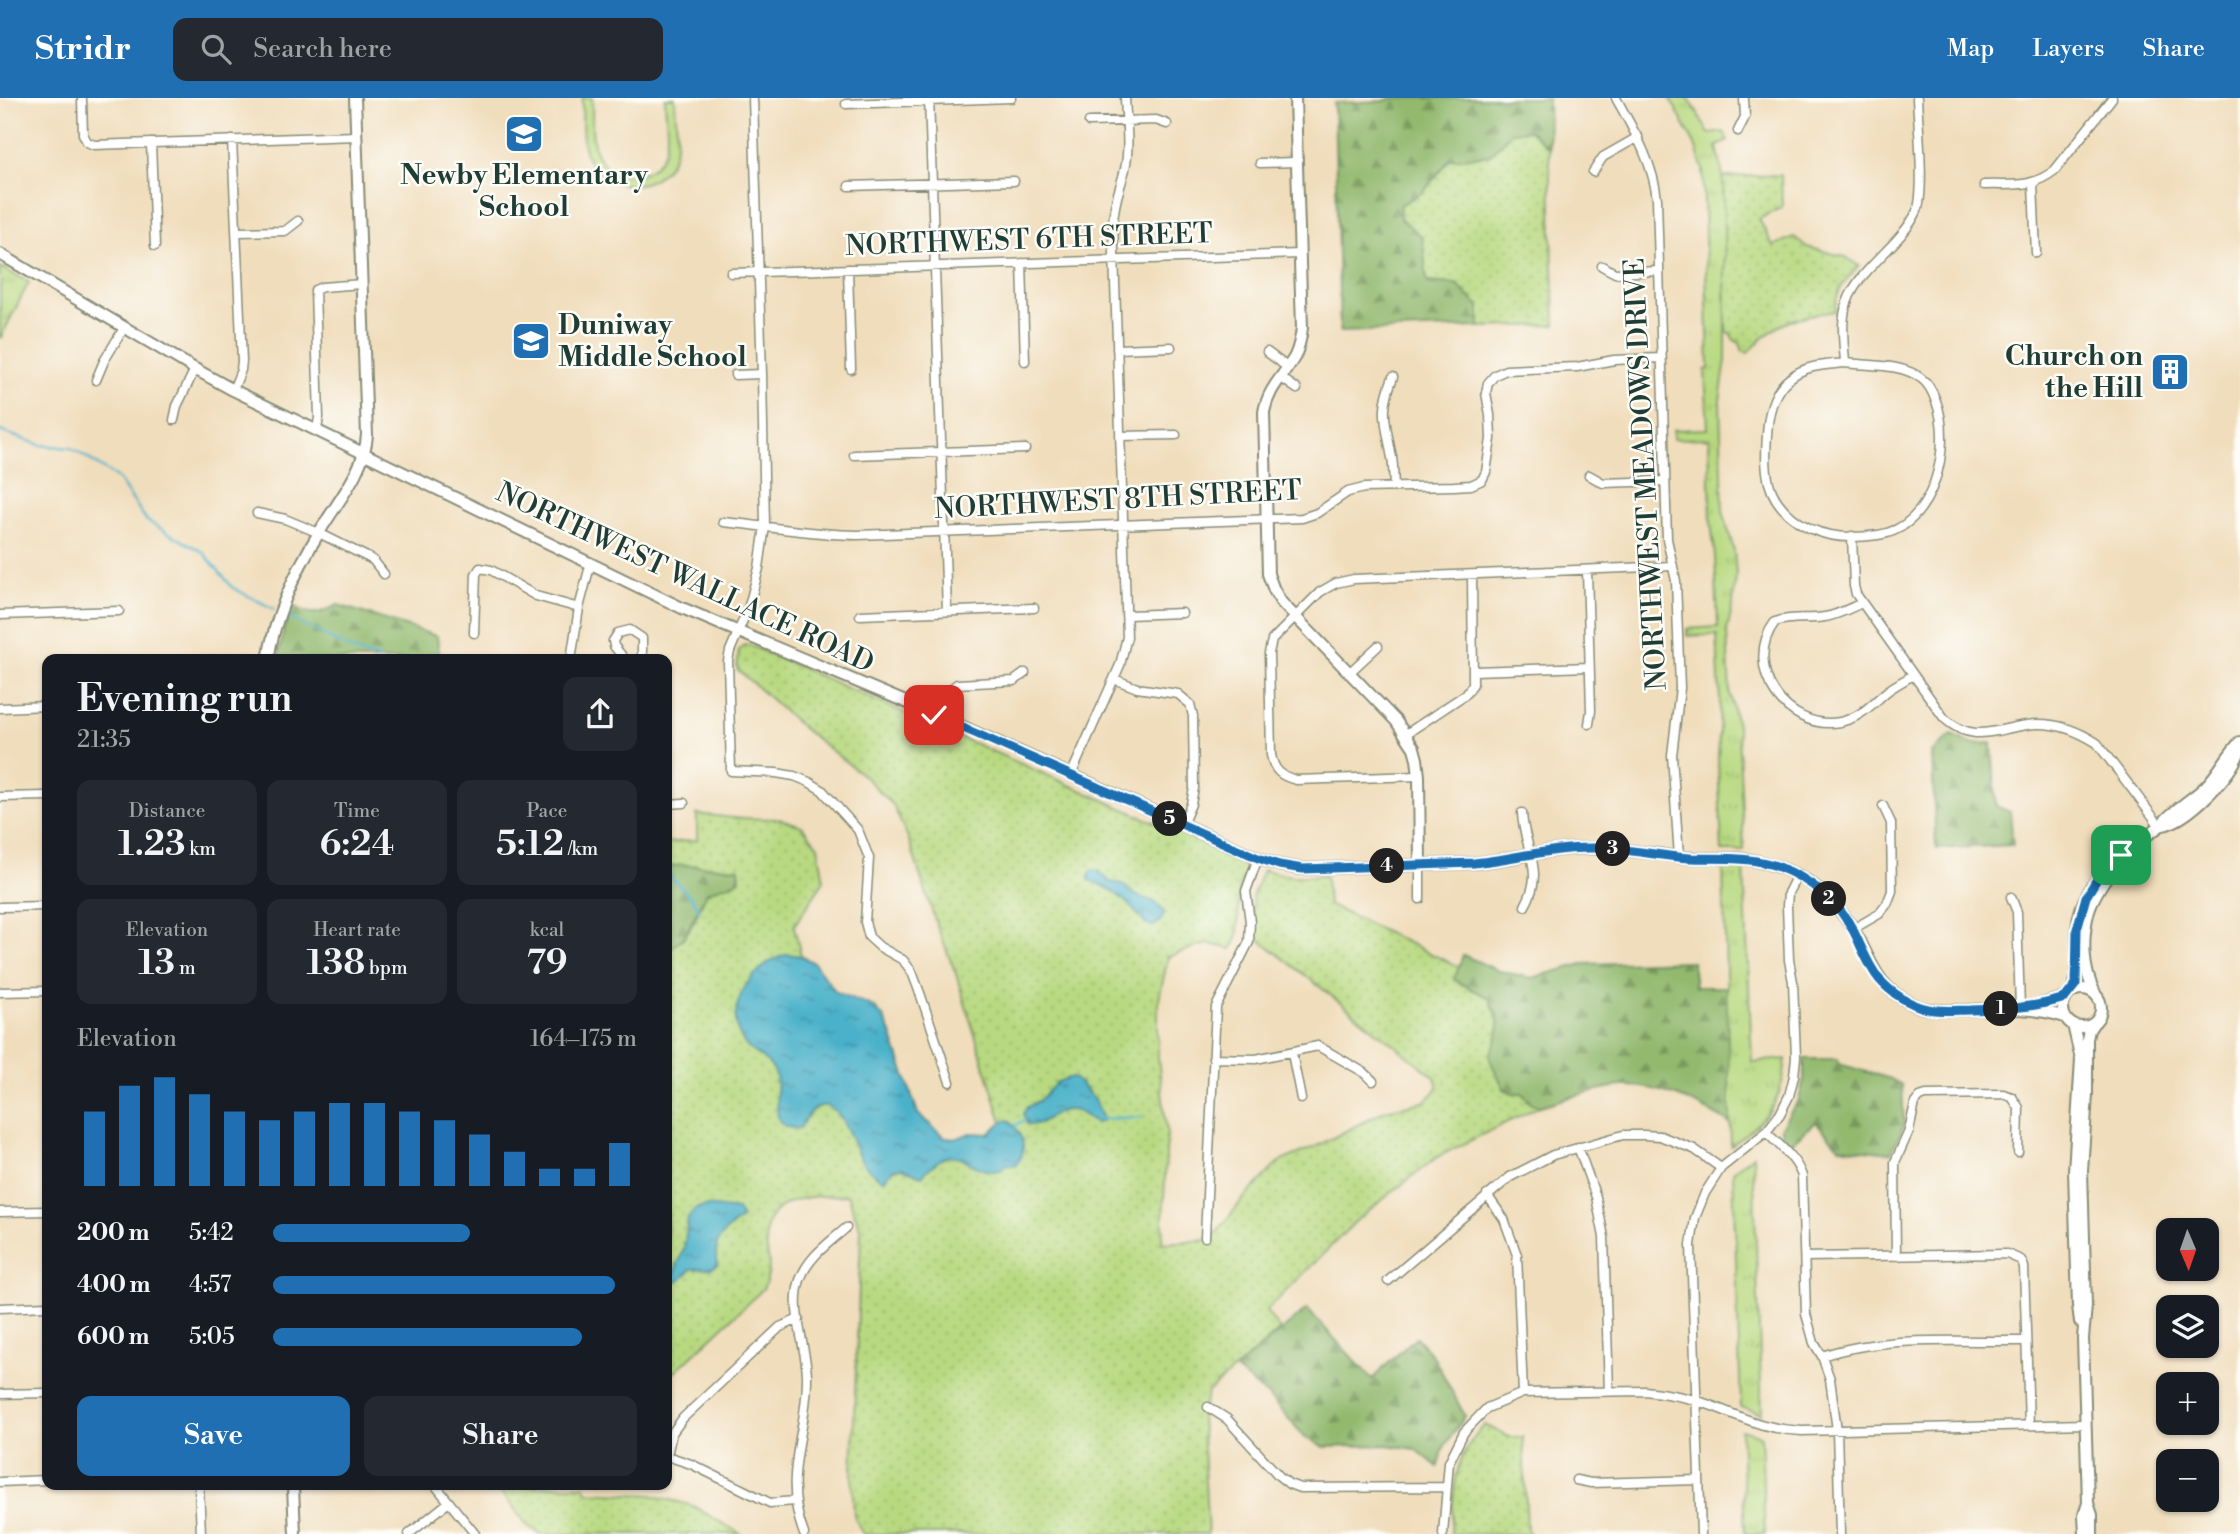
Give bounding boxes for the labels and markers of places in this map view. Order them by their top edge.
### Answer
school or university icon: Newby Elementary School [503,113,545,155]
place label: Newby Elementary School [400,158,649,225]
place label: Duniway Middle School [558,308,747,375]
school or university icon: Duniway Middle School [510,320,552,362]
place label: Church on the Hill [2005,339,2143,406]
building icon: Church on the Hill [2149,351,2191,393]
pin [904,685,964,745]
pin: 5 [1152,802,1188,836]
pin [2091,825,2151,885]
pin: 3 [1596,832,1630,866]
pin: 4 [1370,848,1404,884]
pin: 2 [1812,882,1846,916]
pin: 1 [1983,992,2018,1026]

